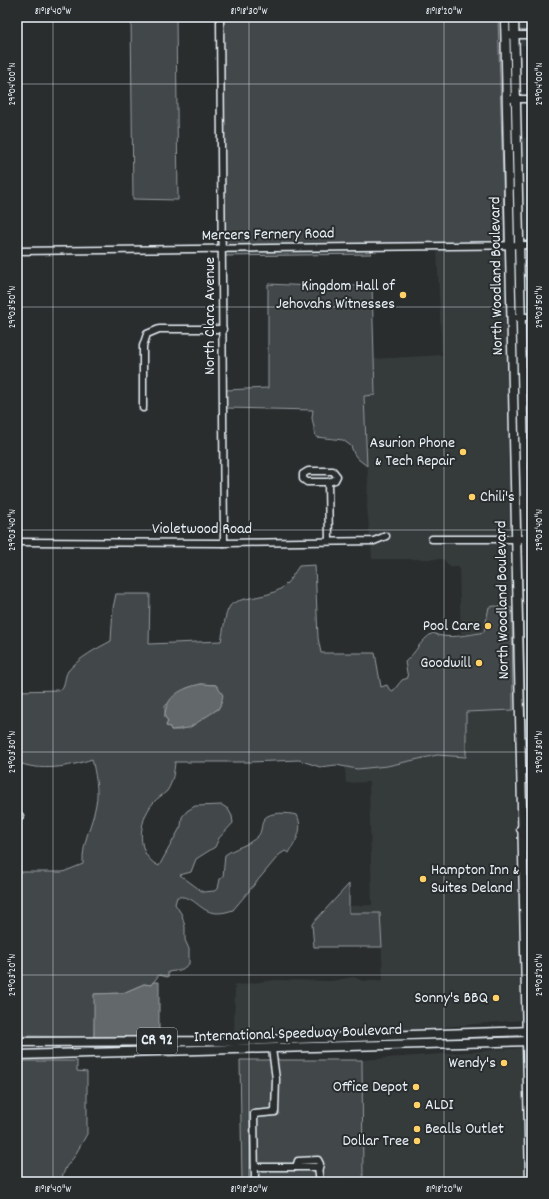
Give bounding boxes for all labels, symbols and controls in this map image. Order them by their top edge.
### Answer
text: 81°18'40"W [35,5,71,19]
text: 81°18'30"W [231,5,268,19]
text: 81°18'20"W [426,5,463,19]
text: 29°04'00"N [6,62,20,106]
text: 29°04'00"N [533,62,547,106]
street label: North Woodland Boulevard [484,196,510,356]
street label: Mercers Fernery Road [201,222,335,248]
street label: North Clara Avenue [199,257,222,375]
place label: Kingdom Hall of Jehovahs Witnesses [276,275,395,316]
text: 29°03'50"N [6,286,20,328]
text: 29°03'50"N [533,286,547,328]
marker: Kingdom Hall of Jehovahs Witnesses [398,290,408,300]
place label: Asurion Phone & Tech Repair [369,432,455,473]
marker: Asurion Phone & Tech Repair [458,447,468,457]
place label: Chili's [480,486,515,509]
marker: Chili's [467,492,477,502]
text: 29°03'40"N [6,509,20,551]
text: 29°03'40"N [533,509,547,551]
street label: Violetwood Road [152,518,252,541]
street label: North Woodland Boulevard [490,520,516,680]
place label: Pool Care [423,615,480,638]
marker: Pool Care [483,621,493,631]
place label: Goodwill [420,652,471,675]
marker: Goodwill [474,658,484,668]
text: 29°03'30"N [6,731,20,773]
text: 29°03'30"N [533,731,547,773]
place label: Hampton Inn & Suites Deland [431,859,520,900]
marker: Hampton Inn & Suites Deland [418,874,428,884]
text: 29°03'20"N [6,954,20,996]
text: 29°03'20"N [533,954,547,996]
place label: Sonny's BBQ [415,987,488,1010]
marker: Sonny's BBQ [491,993,501,1003]
street label: International Speedway Boulevard [193,1019,403,1049]
road number: CR 92 [137,1028,177,1054]
place label: Wendy's [449,1052,496,1075]
marker: Wendy's [499,1058,509,1068]
place label: Office Depot [333,1076,408,1099]
marker: Office Depot [411,1082,421,1092]
place label: ALDI [425,1094,454,1117]
marker: ALDI [412,1100,422,1110]
place label: Bealls Outlet [425,1118,504,1141]
marker: Bealls Outlet [412,1124,422,1134]
place label: Dollar Tree [342,1130,409,1153]
marker: Dollar Tree [412,1136,422,1146]
text: 81°18'40"W [35,1183,71,1197]
text: 81°18'30"W [231,1183,268,1197]
text: 81°18'20"W [426,1183,463,1197]

